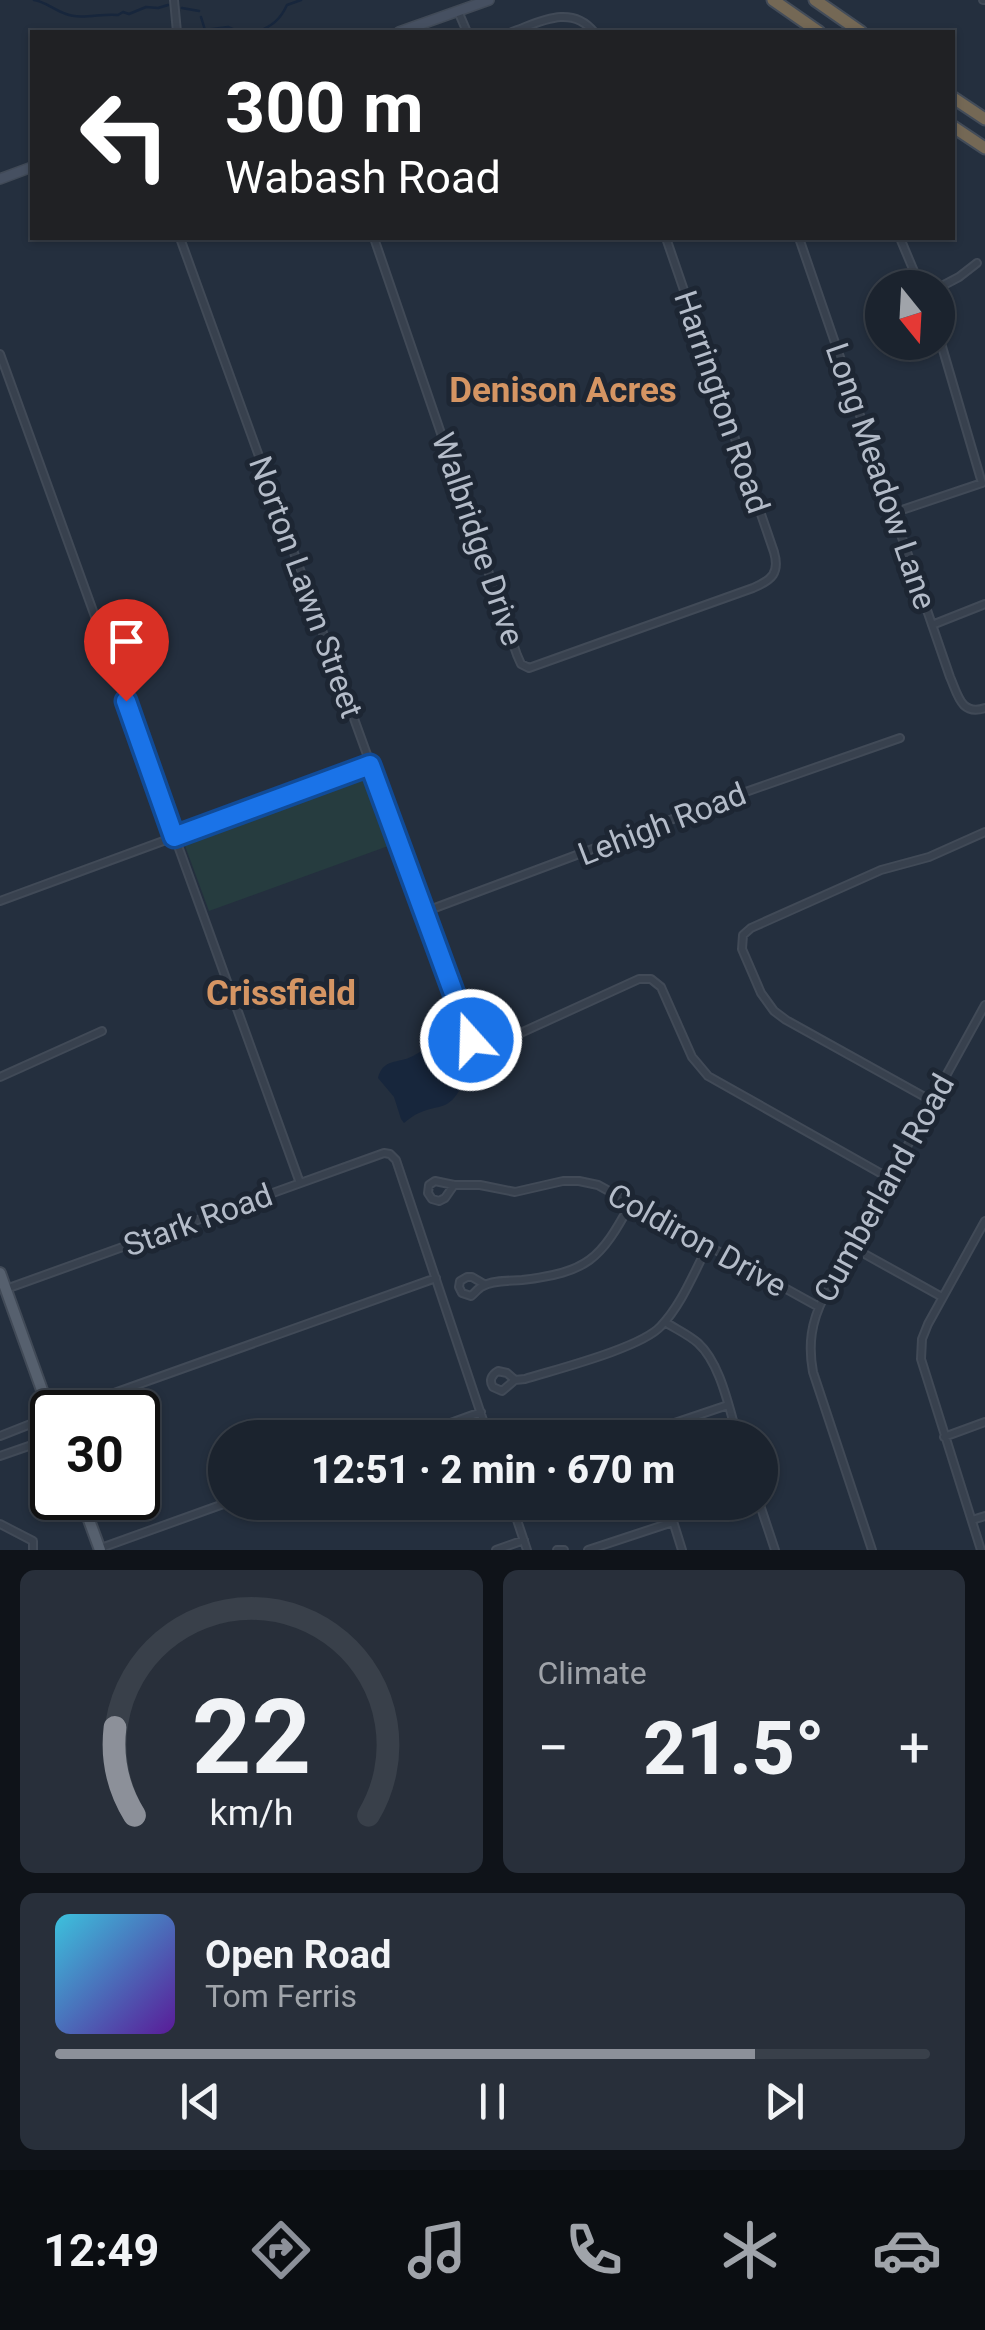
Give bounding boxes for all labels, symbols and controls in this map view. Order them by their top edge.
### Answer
text: 300 m [225,67,424,149]
icon: left [60,70,190,200]
text: Wabash Road [225,151,501,204]
north arrow [865,270,955,360]
map controls [865,270,955,360]
street label: Harrington Road [666,286,778,518]
street label: Long Meadow Lane [818,338,944,614]
district label: Denison Acres [449,370,677,411]
street label: Walbridge Drive [424,428,532,650]
street label: Norton Lawn Street [241,451,371,723]
pin [84,599,169,702]
icon: arrive [99,614,154,669]
street label: Lehigh Road [573,775,751,873]
district label: Crissfield [206,973,356,1014]
position arrow [419,988,523,1092]
street label: Cumberland Road [806,1067,962,1309]
street label: Coldiron Drive [601,1175,793,1305]
street label: Stark Road [119,1176,277,1264]
speed limit sign: 30 [30,1390,160,1520]
text: 12:51 · 2 min · 670 m [311,1448,675,1492]
text: Climate [538,1654,647,1692]
text: 22 [192,1677,311,1798]
text: 21.5° [643,1704,825,1792]
text: − [538,1716,569,1780]
text: + [899,1716,930,1780]
text: km/h [209,1792,293,1834]
text: Open Road [205,1933,391,1977]
text: Tom Ferris [205,1977,357,2015]
icon: previous [173,2074,228,2129]
icon: pause [465,2074,520,2129]
icon: next [757,2074,812,2129]
icon: directions [246,2215,316,2285]
icon: music [402,2215,472,2285]
icon: phone [559,2215,629,2285]
icon: climate [715,2215,785,2285]
icon: car [872,2215,942,2285]
text: 12:49 [43,2224,159,2277]

